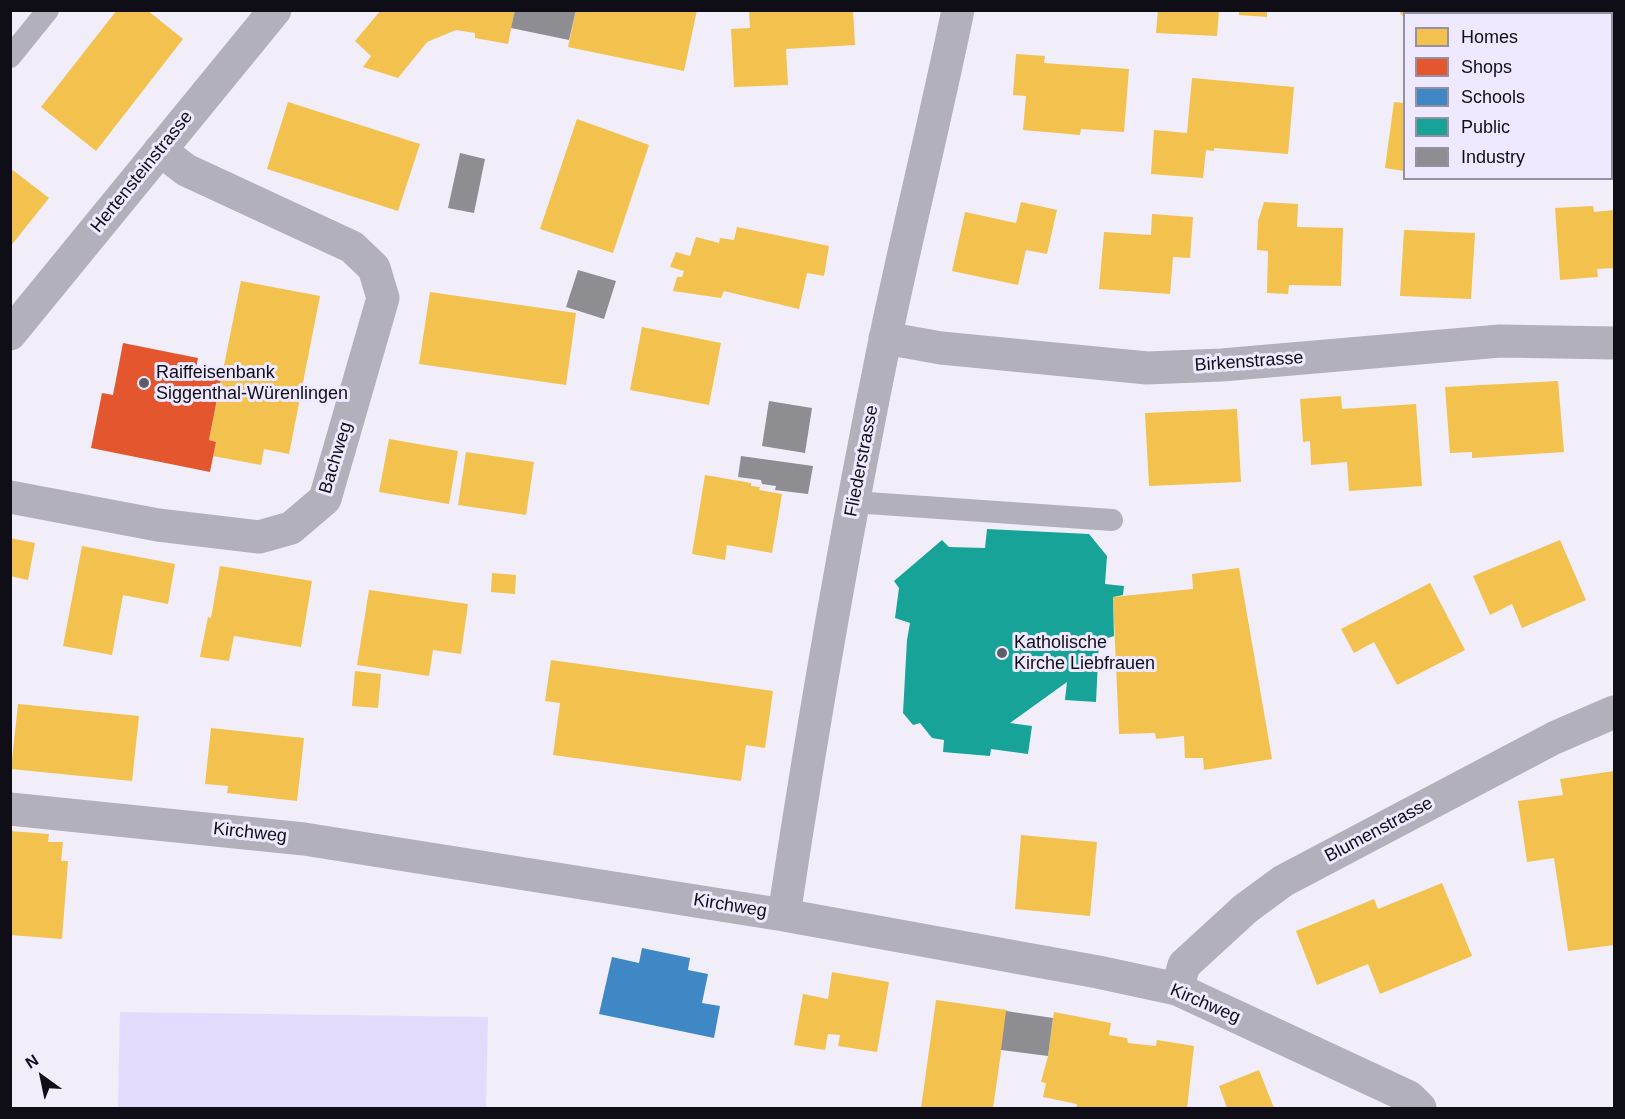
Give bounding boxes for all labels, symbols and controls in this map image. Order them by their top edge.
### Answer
legend [1403,12,1613,180]
text: Homes [1461,27,1518,47]
text: Shops [1461,57,1512,77]
text: Schools [1461,87,1525,107]
street label: Hertensteinstrasse [86,107,198,237]
text: Public [1461,117,1510,137]
text: Industry [1461,147,1525,167]
street label: Birkenstrasse [1194,347,1304,377]
place label: Raiffeisenbank Siggenthal-Würenlingen [156,362,348,404]
marker: Raiffeisenbank Siggenthal-Würenlingen [137,376,151,390]
street label: Fliederstrasse [841,403,883,519]
street label: Bachweg [315,419,357,497]
place label: Katholische Kirche Liebfrauen [1014,632,1155,674]
marker: Katholische Kirche Liebfrauen [995,646,1009,660]
street label: Blumenstrasse [1321,793,1437,867]
street label: Kirchweg [212,818,288,848]
street label: Kirchweg [692,890,768,922]
street label: Kirchweg [1167,980,1243,1028]
north arrow [12,1047,72,1107]
text: N [22,1051,41,1072]

